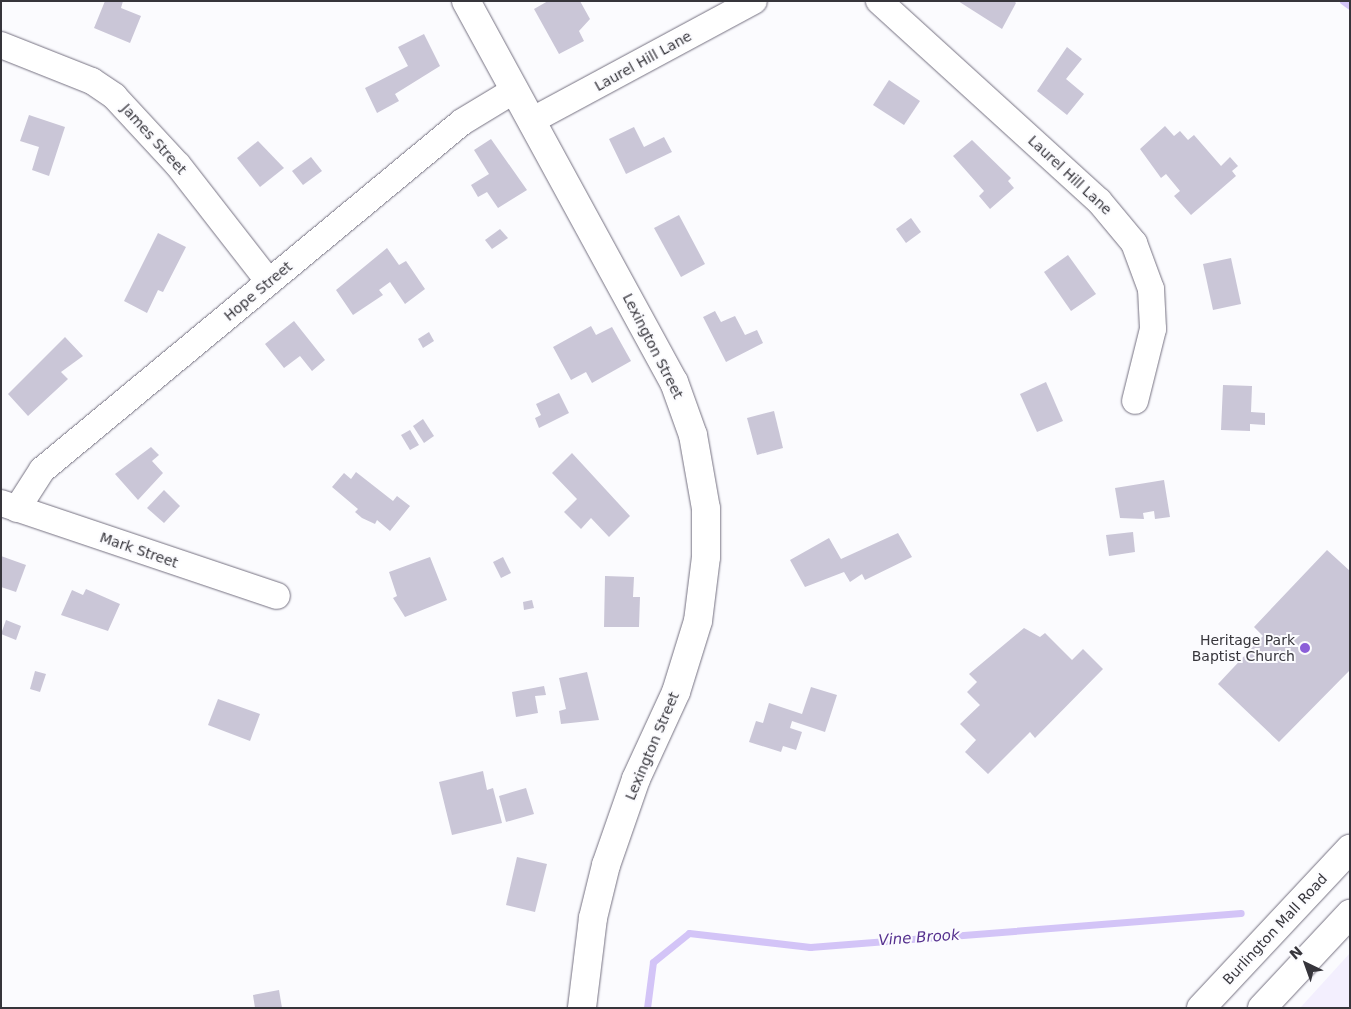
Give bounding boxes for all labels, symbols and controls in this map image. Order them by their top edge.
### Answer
street label: Laurel Hill Lane [592,27,694,95]
street label: James Street [118,100,190,178]
street label: Laurel Hill Lane [1025,132,1115,218]
street label: Hope Street [221,258,295,324]
street label: Lexington Street [619,291,687,401]
street label: Mark Street [98,529,180,571]
place label: Heritage Park Baptist Church [1192,632,1295,664]
marker: Heritage Park Baptist Church [1299,642,1311,654]
street label: Lexington Street [622,689,682,803]
street label: Burlington Mall Road [1219,870,1331,988]
water label: Vine Brook [878,926,960,950]
north arrow [1281,939,1331,989]
text: N [1286,943,1306,963]

